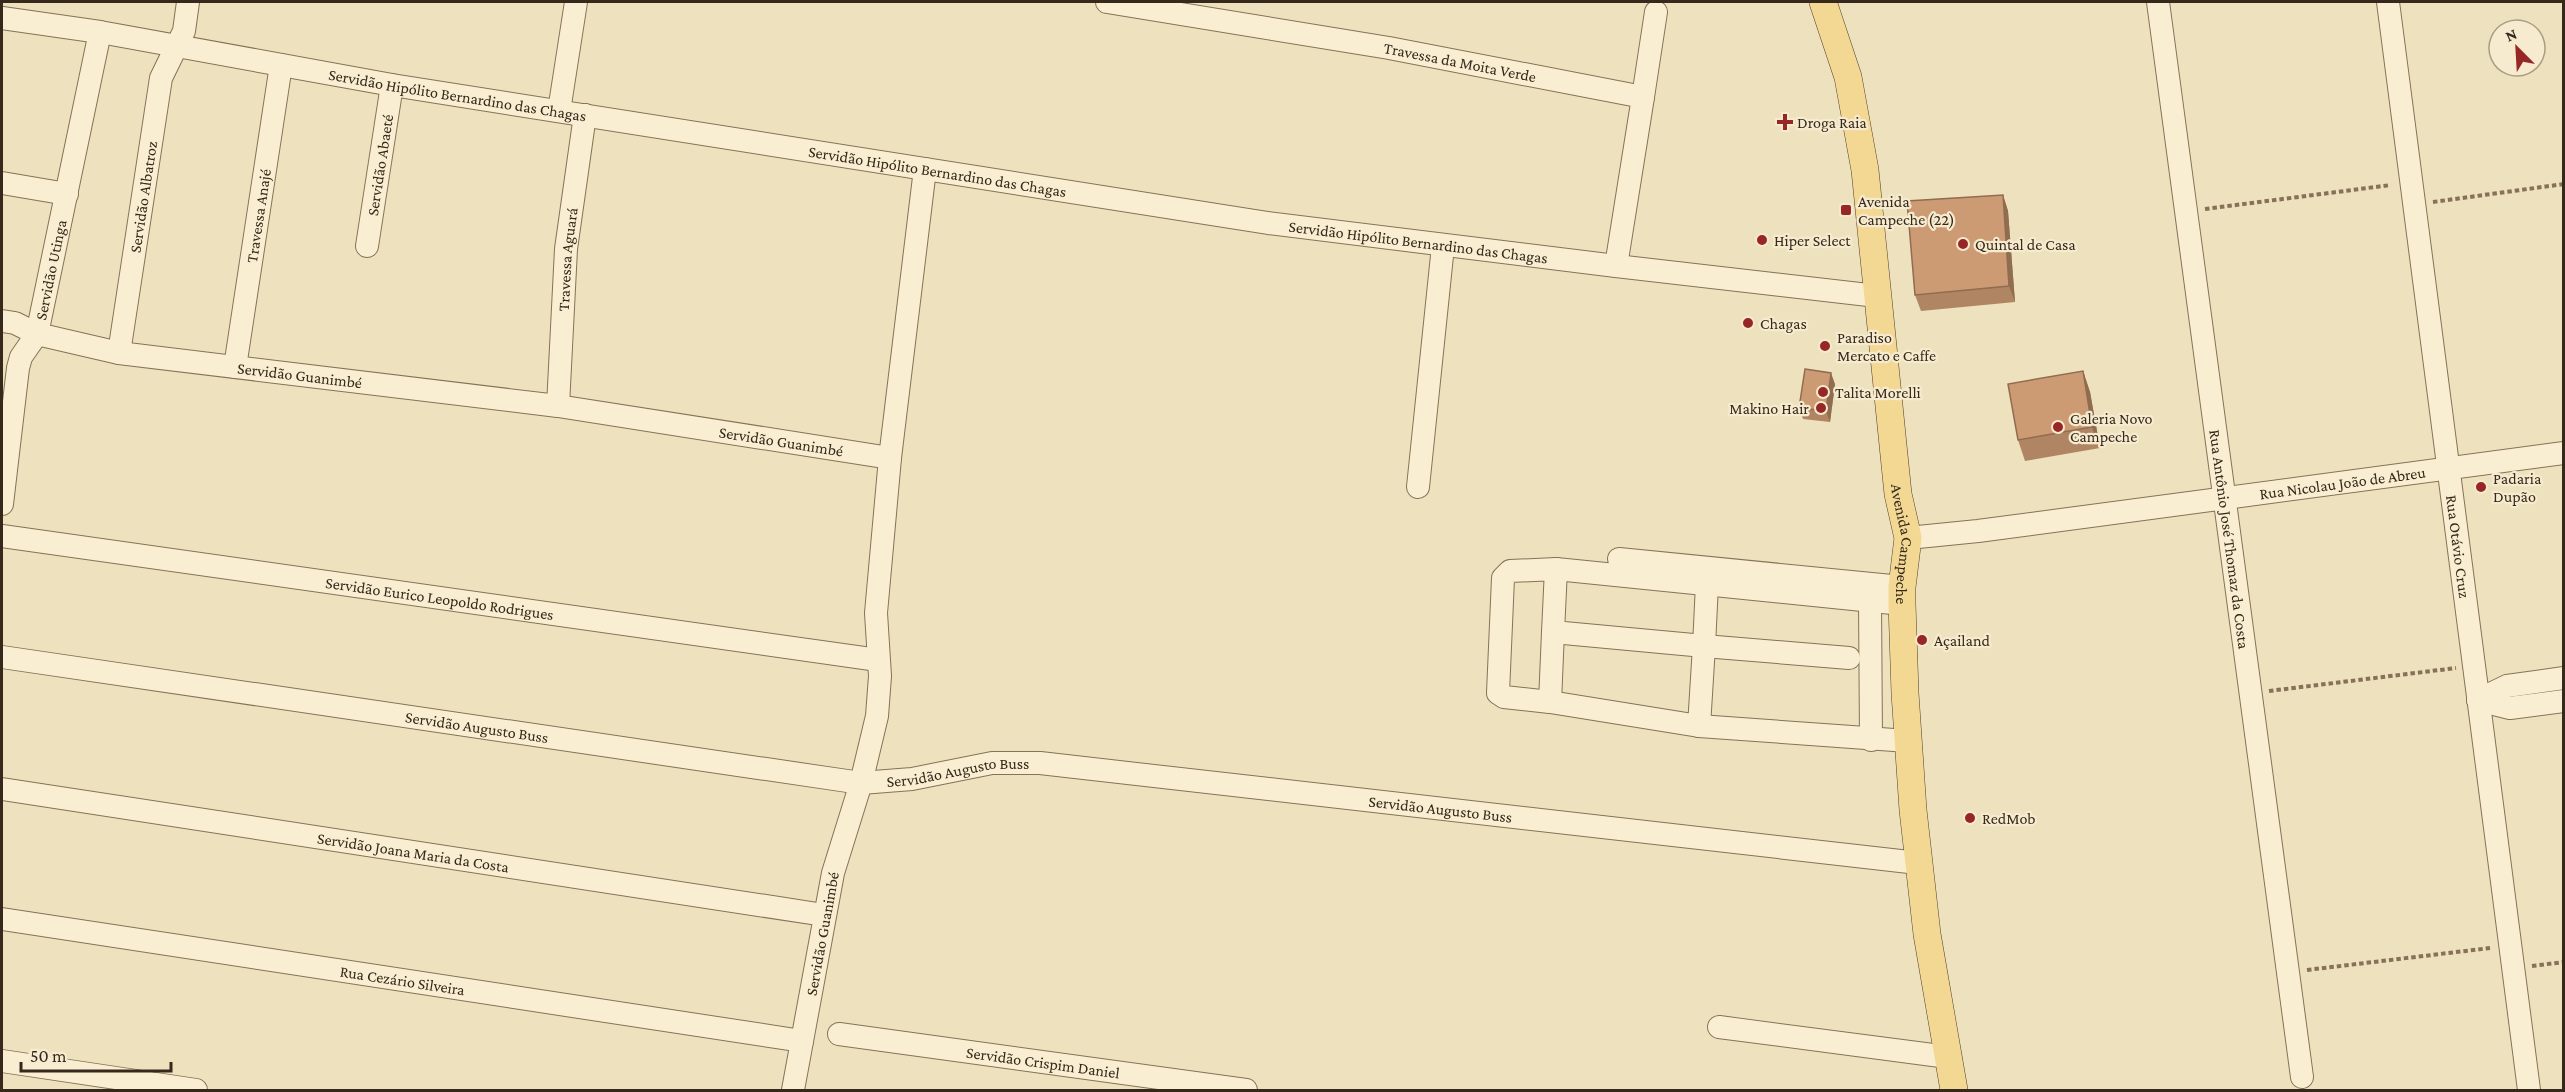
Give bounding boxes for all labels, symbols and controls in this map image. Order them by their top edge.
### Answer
north arrow [2487,18,2547,78]
text: N [2503,25,2520,45]
street label: Travessa da Moita Verde [1383,39,1537,85]
street label: Servidão Hipólito Bernardino das Chagas [327,66,588,125]
street label: Servidão Abaeté [364,113,396,217]
place label: Droga Raia [1797,114,1867,132]
marker: Droga Raia [1778,115,1792,129]
street label: Servidão Albatroz [126,140,160,254]
street label: Servidão Hipólito Bernardino das Chagas [807,143,1068,200]
street label: Travessa Anajé [243,168,274,264]
place label: Avenida Campeche (22) [1858,193,1955,229]
marker: Avenida Campeche (22) [1839,203,1853,217]
street label: Travessa Aguará [555,206,581,312]
street label: Servidão Utinga [32,218,70,322]
street label: Servidão Hipólito Bernardino das Chagas [1288,218,1549,267]
place label: Hiper Select [1774,232,1851,250]
marker: Hiper Select [1755,233,1769,247]
place label: Quintal de Casa [1975,236,2076,253]
marker: Quintal de Casa [1956,237,1970,251]
place label: Chagas [1760,315,1807,333]
marker: Chagas [1741,316,1755,330]
place label: Paradiso Mercato e Caffe [1837,329,1936,364]
marker: Paradiso Mercato e Caffe [1818,339,1832,353]
street label: Servidão Guanimbé [236,359,363,391]
place label: Talita Morelli [1835,384,1921,401]
marker: Talita Morelli [1816,385,1830,399]
place label: Makino Hair [1729,400,1809,417]
marker: Makino Hair [1814,401,1828,415]
place label: Galeria Novo Campeche [2070,410,2153,446]
marker: Galeria Novo Campeche [2051,420,2065,434]
street label: Servidão Guanimbé [718,423,844,460]
street label: Rua Antônio José Thomaz da Costa [2206,428,2253,651]
street label: Rua Nicolau João de Abreu [2258,463,2427,502]
place label: Padaria Dupão [2493,470,2542,506]
marker: Padaria Dupão [2474,480,2488,494]
street label: Avenida Campeche [1888,483,1916,604]
street label: Rua Otávio Cruz [2443,494,2473,599]
street label: Servidão Eurico Leopoldo Rodrigues [324,574,555,623]
place label: Açailand [1934,632,1991,650]
marker: Açailand [1915,633,1929,647]
street label: Servidão Augusto Buss [404,708,550,746]
street label: Servidão Augusto Buss [886,755,1029,790]
street label: Servidão Augusto Buss [1368,792,1513,826]
place label: RedMob [1982,810,2036,827]
marker: RedMob [1963,811,1977,825]
street label: Servidão Joana Maria da Costa [316,829,511,876]
street label: Servidão Guanimbé [803,870,842,997]
street label: Rua Cezário Silveira [339,963,466,999]
scale bar [21,1035,171,1073]
street label: Servidão Crispim Daniel [965,1044,1121,1082]
text: 50 m [30,1046,67,1066]

